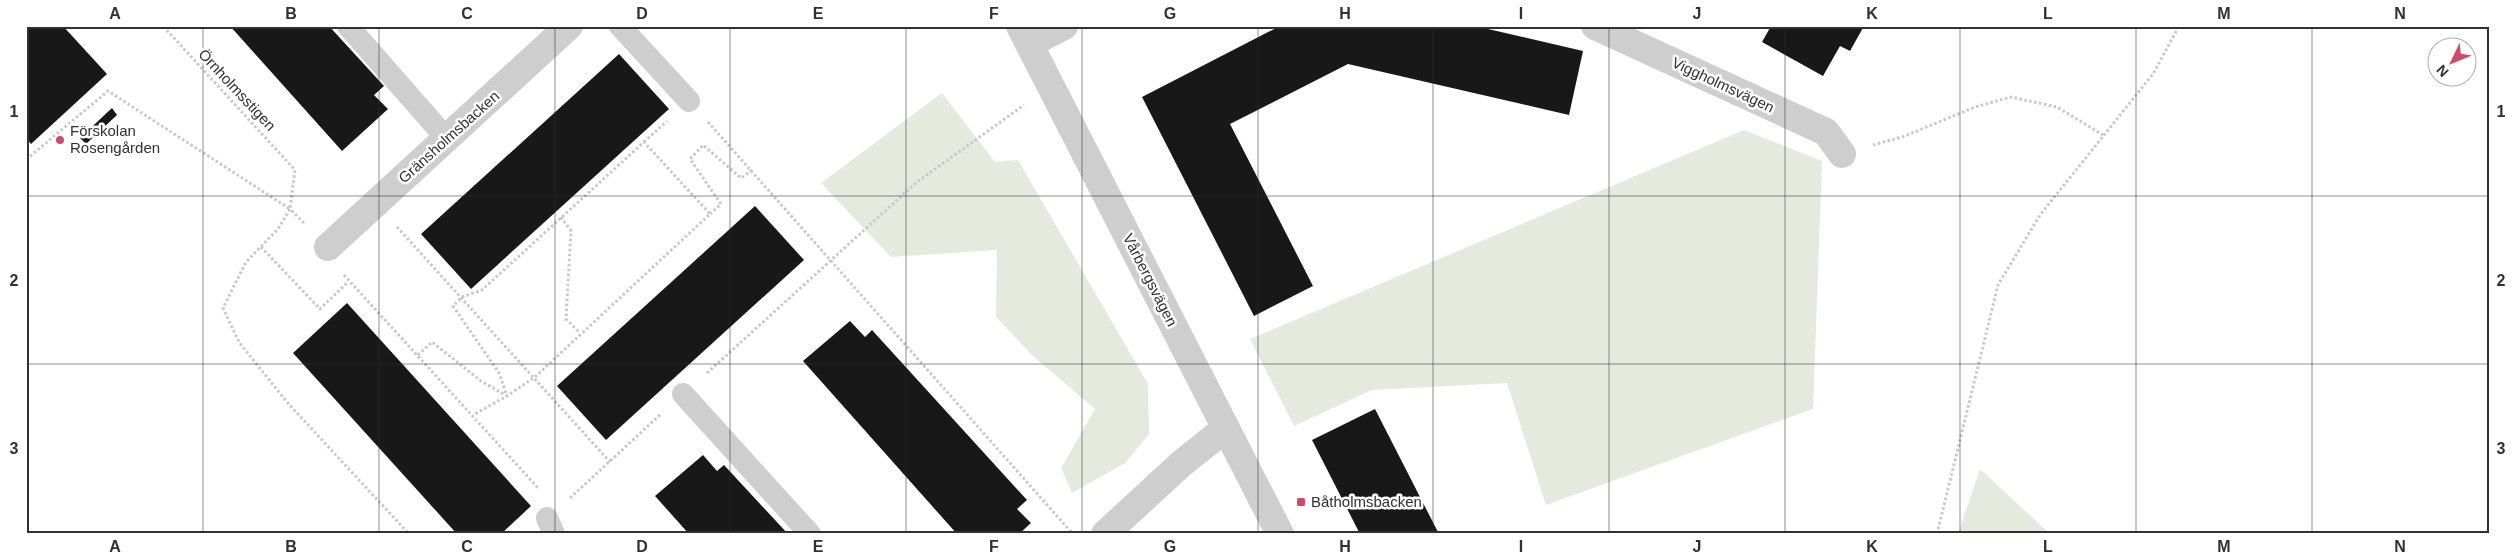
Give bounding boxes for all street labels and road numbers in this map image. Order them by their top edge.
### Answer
street label: Örnholmsstigen [195,45,279,134]
street label: Viggholmsvägen [1669,53,1777,116]
street label: Gränsholmsbacken [395,87,502,186]
street label: Vårbergsvägen [1120,231,1181,329]

